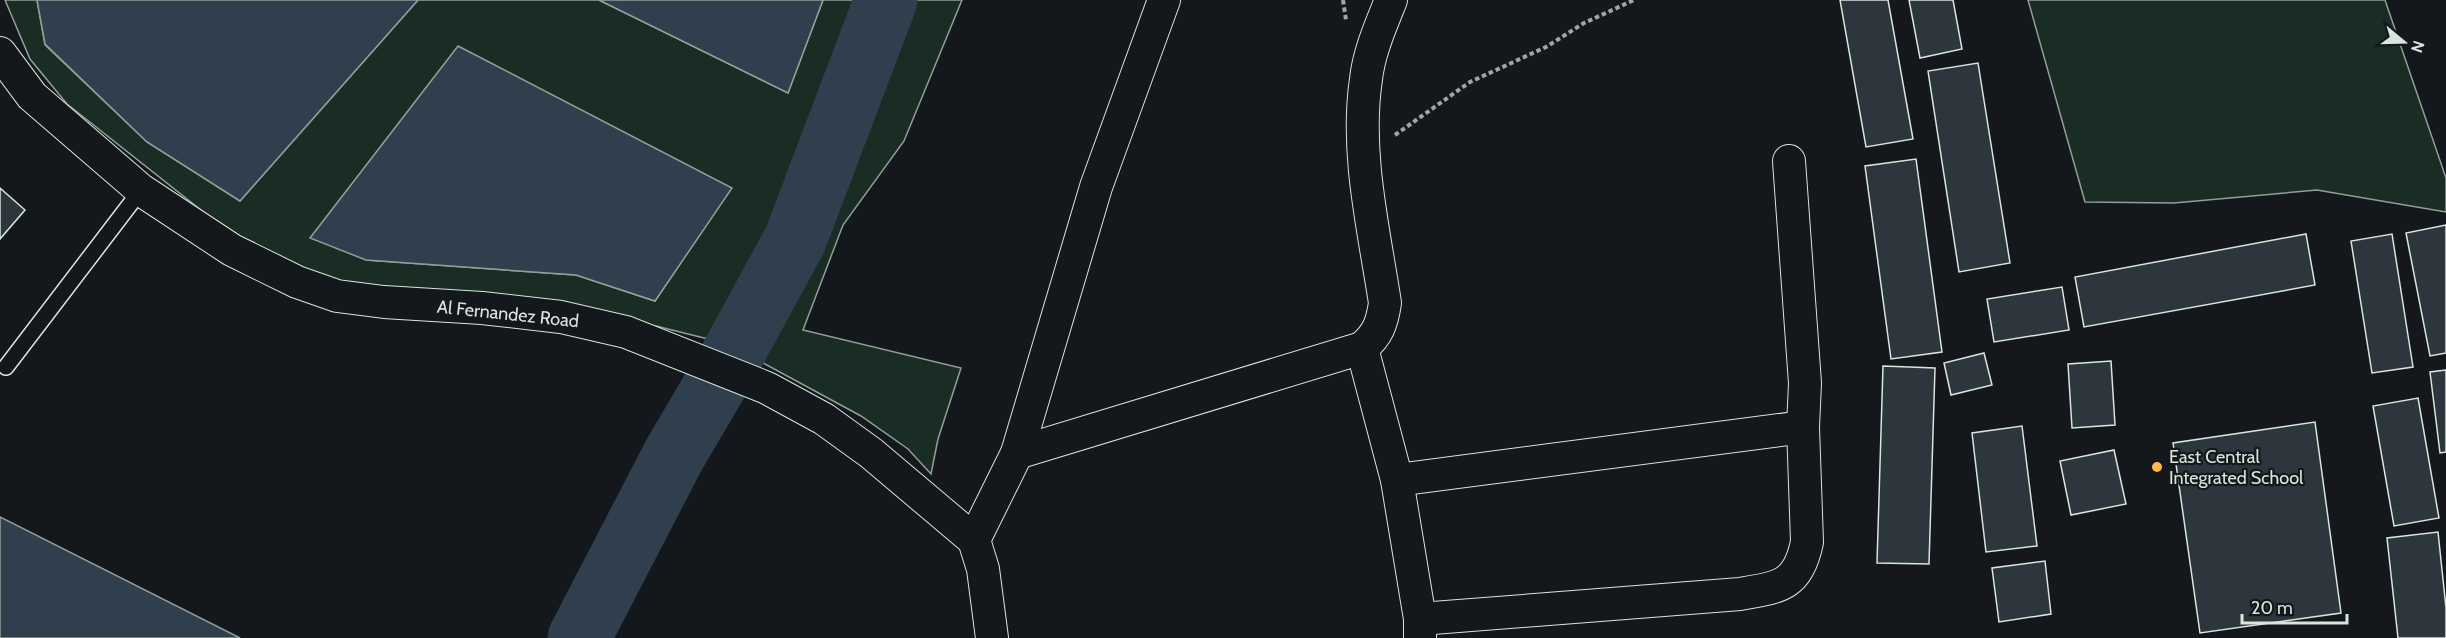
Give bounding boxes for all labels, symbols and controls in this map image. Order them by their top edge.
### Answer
north arrow [2374,12,2434,72]
text: N [2407,38,2429,55]
street label: Al Fernandez Road [436,296,580,332]
place label: East Central Integrated School [2169,446,2304,489]
marker: East Central Integrated School [2150,460,2164,474]
scale bar [2242,587,2347,625]
text: 20 m [2251,597,2293,619]

